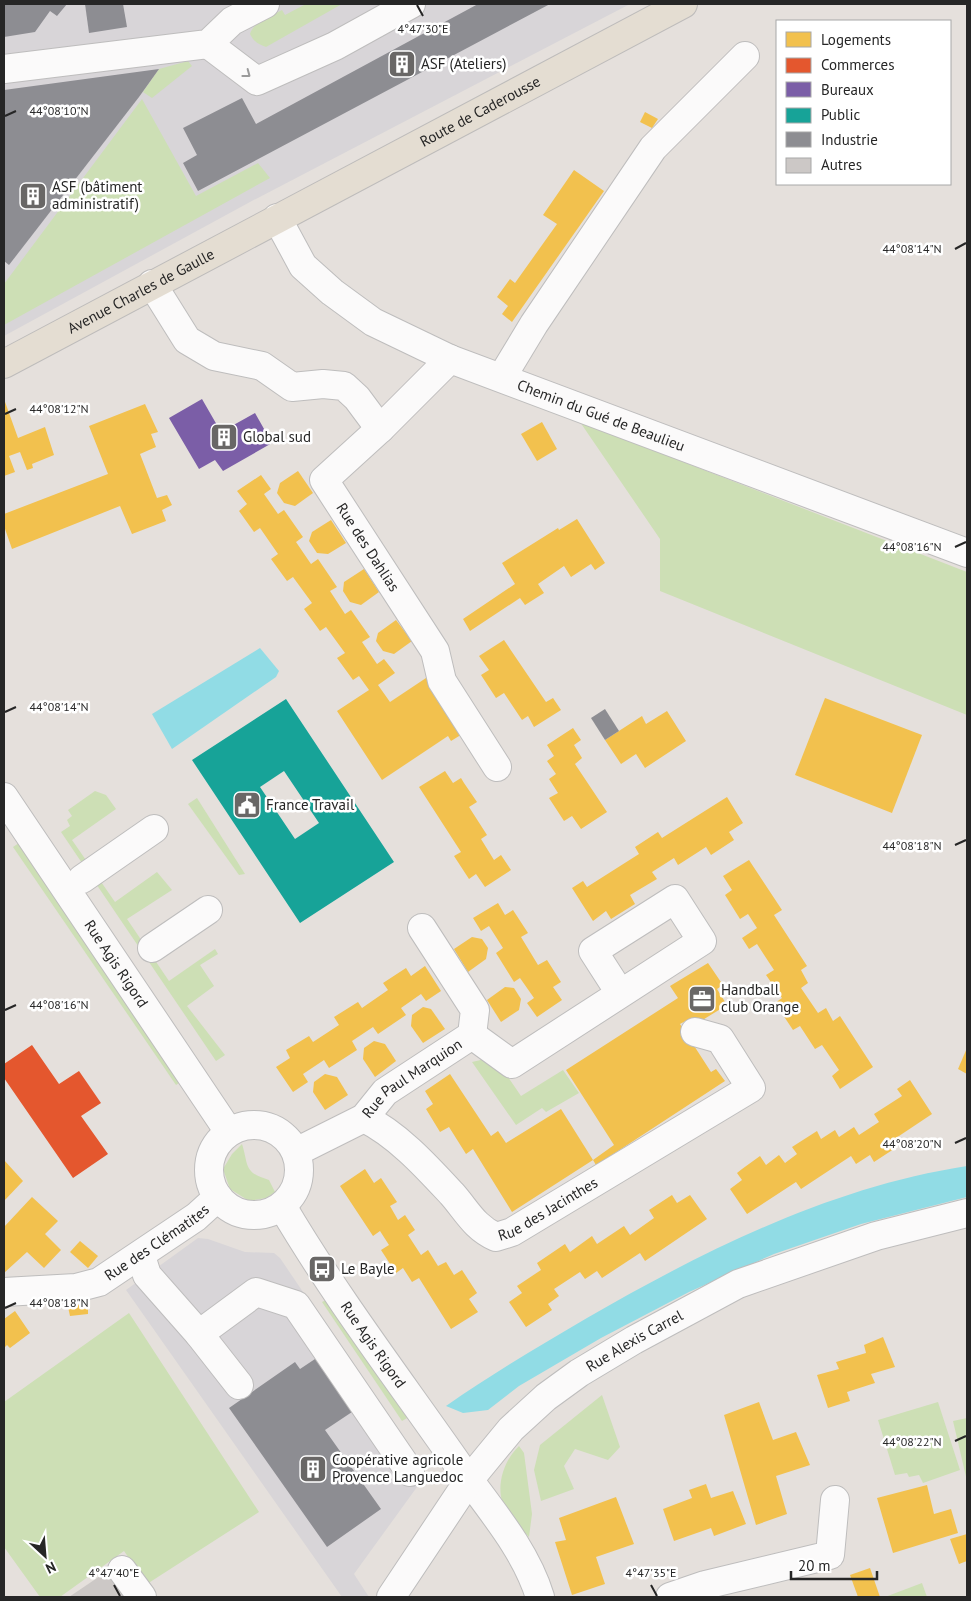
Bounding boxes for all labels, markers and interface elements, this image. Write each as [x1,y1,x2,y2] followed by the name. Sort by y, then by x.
[776,20,951,185] legend
[398,21,448,36] text: 4°47'30"E
[821,30,891,49] text: Logements
[387,49,417,79] building icon: ASF (Ateliers)
[421,54,506,73] place label: ASF (Ateliers)
[821,55,895,74] text: Commerces
[241,68,250,76] one-way arrow
[416,71,543,151] street label: Route de Caderousse
[821,80,874,99] text: Bureaux
[29,103,89,118] text: 44°08'10"N
[821,105,860,124] text: Public
[821,130,878,149] text: Industrie
[821,155,862,174] text: Autres
[52,177,142,213] place label: ASF (bâtiment administratif)
[18,181,48,211] building icon: ASF (bâtiment administratif)
[882,241,942,256] text: 44°08'14"N
[64,244,217,338] street label: Avenue Charles de Gaulle
[515,375,688,455] street label: Chemin du Gué de Beaulieu
[29,401,89,416] text: 44°08'12"N
[209,422,239,452] building icon: Global sud
[243,427,311,446] place label: Global sud
[332,499,404,595] street label: Rue des Dahlias
[882,539,942,554] text: 44°08'16"N
[29,699,89,714] text: 44°08'14"N
[232,790,262,820] public building icon: France Travail
[266,795,355,814] place label: France Travail
[882,838,942,853] text: 44°08'18"N
[80,916,153,1011] street label: Rue Agis Rigord
[721,980,799,1016] place label: Handball club Orange
[687,984,717,1014] office icon: Handball club Orange
[29,997,89,1012] text: 44°08'16"N
[358,1034,465,1122] street label: Rue Paul Marquion
[882,1136,942,1151] text: 44°08'20"N
[495,1173,601,1245] street label: Rue des Jacinthes
[101,1200,213,1285] street label: Rue des Clématites
[307,1254,337,1284] bus stop icon: Le Bayle
[341,1259,395,1278] place label: Le Bayle
[29,1295,89,1310] text: 44°08'18"N
[337,1297,410,1391] street label: Rue Agis Rigord
[582,1305,687,1376] street label: Rue Alexis Carrel
[882,1434,942,1449] text: 44°08'22"N
[332,1450,464,1486] place label: Coopérative agricole Provence Languedoc
[298,1454,328,1484] building icon: Coopérative agricole Provence Languedoc
[20,1531,70,1581] north arrow
[791,1548,877,1580] scale bar
[798,1556,831,1575] text: 20 m
[43,1558,59,1578] text: N
[89,1565,139,1580] text: 4°47'40"E
[626,1565,676,1580] text: 4°47'35"E

